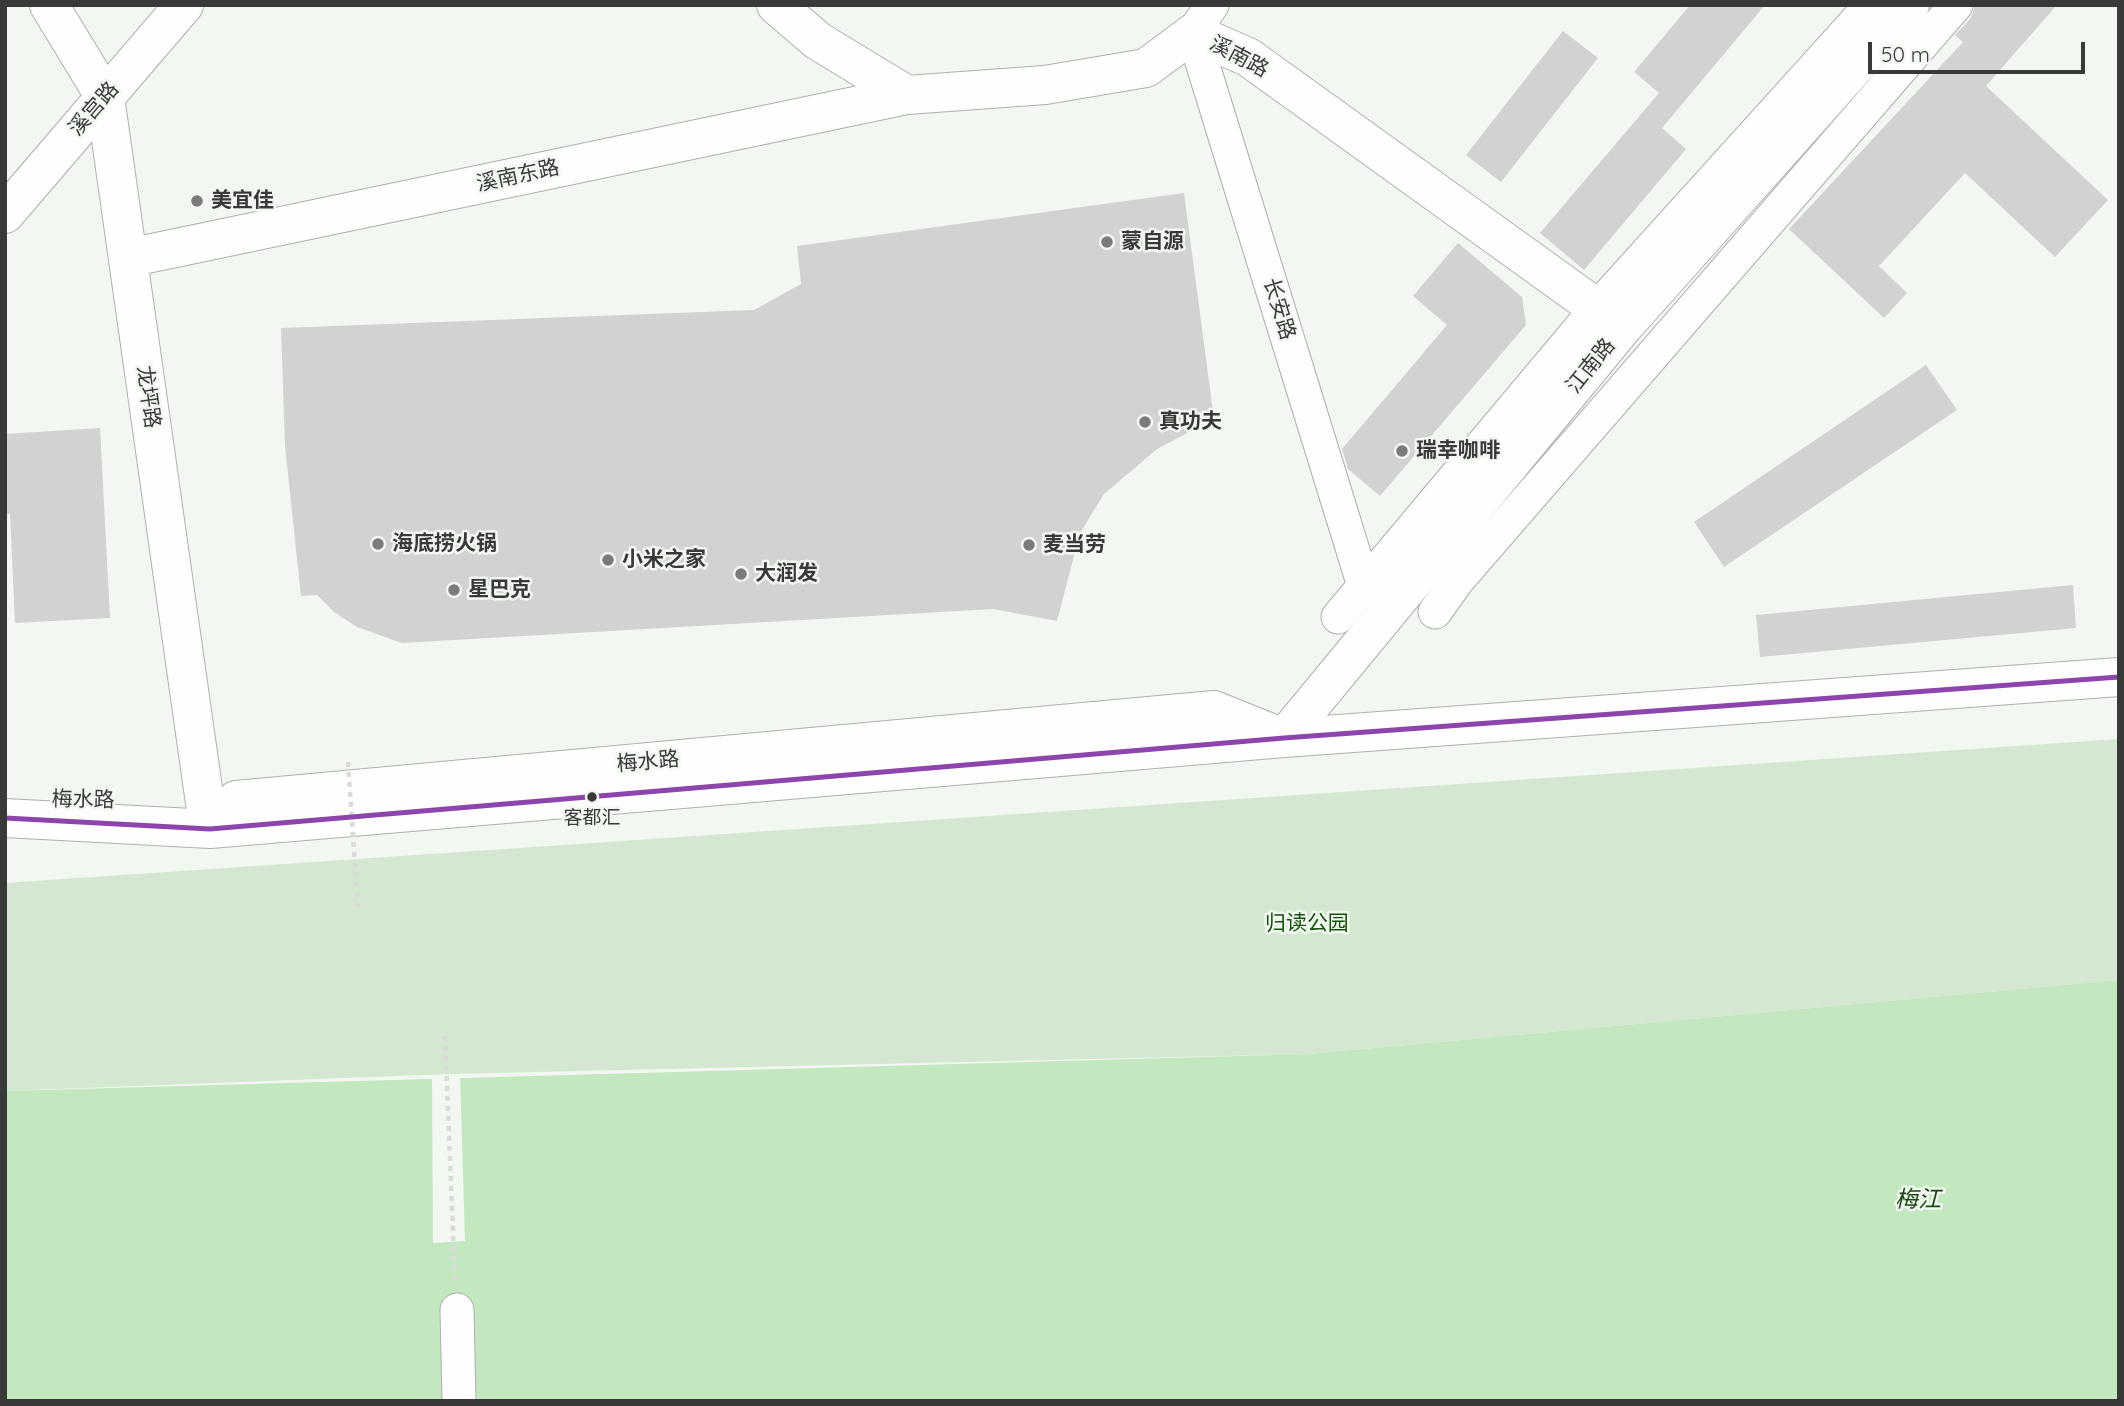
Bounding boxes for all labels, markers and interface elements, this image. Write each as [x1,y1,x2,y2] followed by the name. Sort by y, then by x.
[1872,28,2089,72] scale bar
[1205,31,1273,83] street label: 溪南路
[1881,41,1930,67] text: 50 m
[64,77,124,141] street label: 溪宫路
[474,155,562,197] street label: 溪南东路
[211,188,274,214] place label: 美宜佳
[189,193,205,209] marker: 美宜佳
[1121,229,1184,255] place label: 蒙自源
[1099,234,1115,250] marker: 蒙自源
[1258,275,1300,343] street label: 长安路
[1561,334,1621,398] street label: 江南路
[131,364,165,430] street label: 龙坪路
[1159,409,1222,435] place label: 真功夫
[1137,414,1153,430] marker: 真功夫
[1416,438,1500,464] place label: 瑞幸咖啡
[1394,443,1410,459] marker: 瑞幸咖啡
[392,531,497,557] place label: 海底捞火锅
[1043,532,1106,558] place label: 麦当劳
[370,536,386,552] marker: 海底捞火锅
[1021,537,1037,553] marker: 麦当劳
[622,547,706,573] place label: 小米之家
[600,552,616,568] marker: 小米之家
[755,561,818,587] place label: 大润发
[733,566,749,582] marker: 大润发
[468,577,531,603] place label: 星巴克
[446,582,462,598] marker: 星巴克
[616,747,680,777] street label: 梅水路
[51,787,115,813] street label: 梅水路
[585,790,599,804] marker: 客都汇
[564,807,620,829] place label: 客都汇
[1265,911,1349,937] park label: 归读公园
[1895,1186,1941,1214] water label: 梅江

